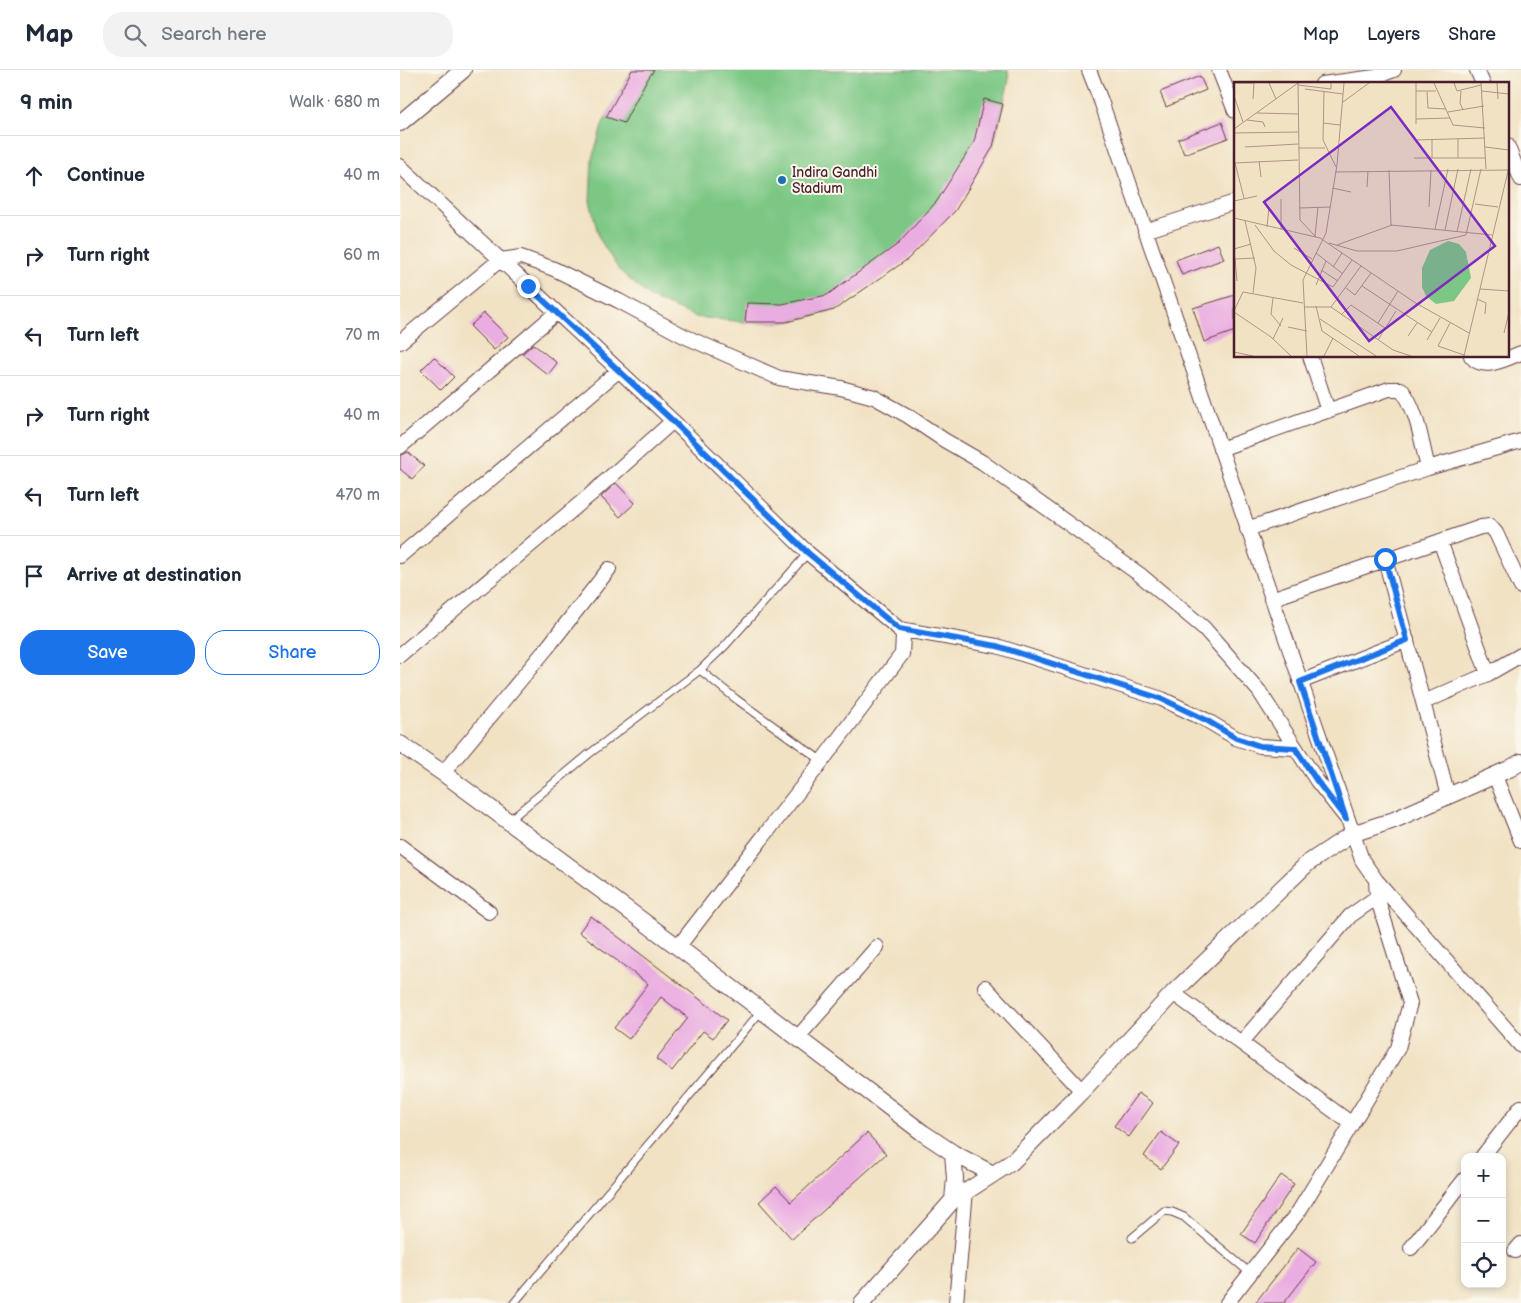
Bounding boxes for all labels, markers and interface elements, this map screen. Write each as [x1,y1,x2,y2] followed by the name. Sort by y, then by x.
[103,12,453,57] search box
[25,20,73,49] text: Map
[121,21,149,49] icon: search
[161,23,267,46] text: Search here
[1303,24,1339,45] text: Map
[1367,24,1420,45] text: Layers
[1448,24,1496,45] text: Share
[1234,82,1508,358] inset map
[20,90,73,115] text: 9 min
[289,93,380,112] text: Walk · 680 m
[20,162,48,190] icon: ahead
[67,164,145,187] text: Continue
[792,164,877,197] place label: Indira Gandhi Stadium
[343,166,380,185] text: 40 m
[776,174,788,186] marker: Indira Gandhi Stadium
[20,242,48,270] icon: right
[67,244,150,267] text: Turn right
[343,246,380,265] text: 60 m
[517,275,540,298] route end
[20,322,48,350] icon: left
[67,324,139,347] text: Turn left
[345,326,380,345] text: 70 m
[20,402,48,430] icon: right
[67,404,150,427] text: Turn right
[343,406,380,425] text: 40 m
[20,482,48,510] icon: left
[67,484,139,507] text: Turn left
[335,486,380,505] text: 470 m
[1374,548,1397,571] route start
[20,562,48,590] icon: arrive
[67,564,242,587] text: Arrive at destination
[20,630,195,675] button: Save
[205,630,380,675] button: Share
[1461,1153,1506,1288] map controls
[1461,1153,1506,1198] button: +
[1461,1198,1506,1243] button: −
[1461,1243,1506,1288] button: locate

